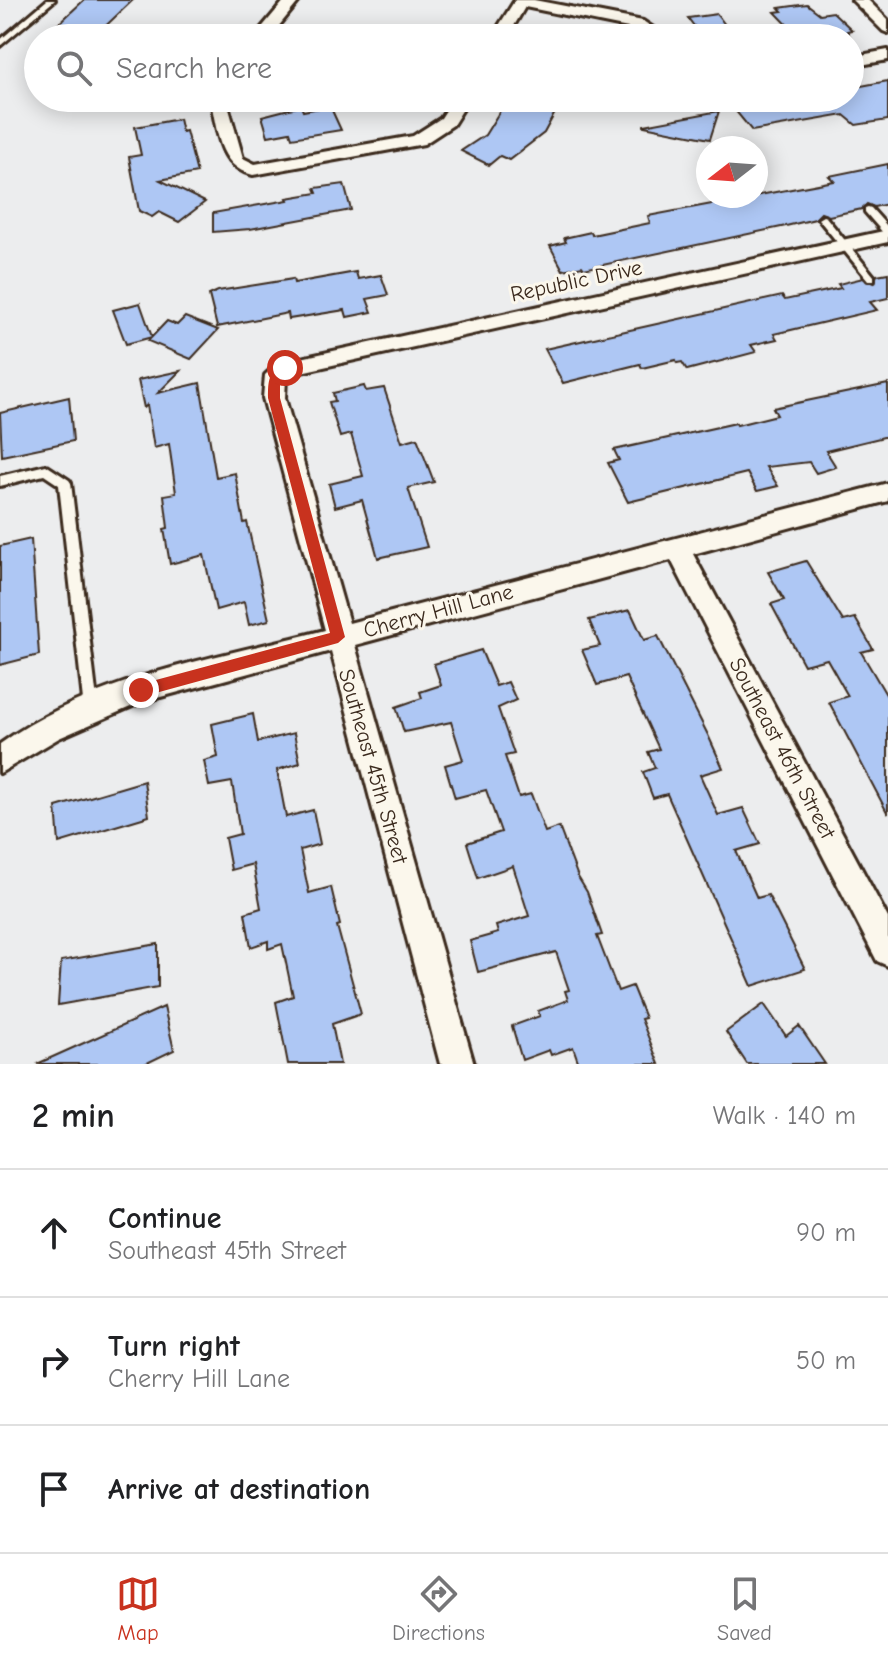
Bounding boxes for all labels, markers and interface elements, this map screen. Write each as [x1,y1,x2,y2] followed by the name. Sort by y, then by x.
[24,24,864,112] search box
[52,46,96,90] icon: search
[116,51,272,86] text: Search here
[696,136,768,208] north arrow
[508,254,644,308] street label: Republic Drive
[267,350,303,386] route start
[361,578,516,643] street label: Cherry Hill Lane
[723,653,841,844] street label: Southeast 46th Street
[333,666,413,867] street label: Southeast 45th Street
[123,672,159,708] route end
[32,1096,115,1136] text: 2 min
[713,1101,856,1131] text: Walk · 140 m
[108,1201,222,1236] text: Continue
[32,1211,76,1255] icon: ahead
[796,1218,856,1248] text: 90 m
[108,1236,346,1266] text: Southeast 45th Street
[108,1329,240,1364] text: Turn right
[32,1339,76,1383] icon: right
[796,1346,856,1376] text: 50 m
[108,1364,290,1394] text: Cherry Hill Lane
[32,1467,76,1511] icon: arrive
[108,1472,370,1507] text: Arrive at destination
[116,1572,160,1646] tab: Map
[392,1572,485,1646] tab: Directions
[717,1572,772,1646] tab: Saved

